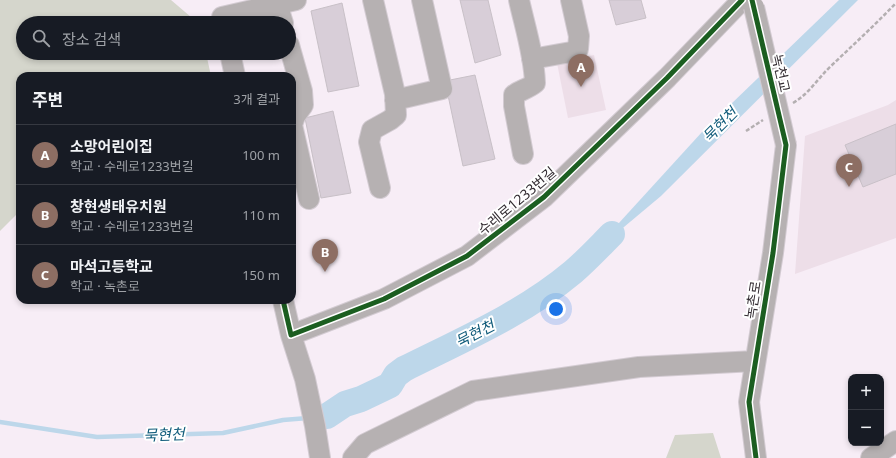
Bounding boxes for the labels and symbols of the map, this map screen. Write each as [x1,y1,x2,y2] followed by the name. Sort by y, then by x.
[768,52,795,94] street label: 녹천교
[568,54,594,87] pin: A
[698,101,743,146] water label: 묵현천
[836,154,862,187] pin: C
[474,162,560,239] street label: 수레로1233번길
[312,239,338,272] pin: B
[740,279,765,320] street label: 녹촌로
[546,299,566,319] your location
[452,314,499,351] water label: 묵현천
[143,423,187,445] water label: 묵현천

